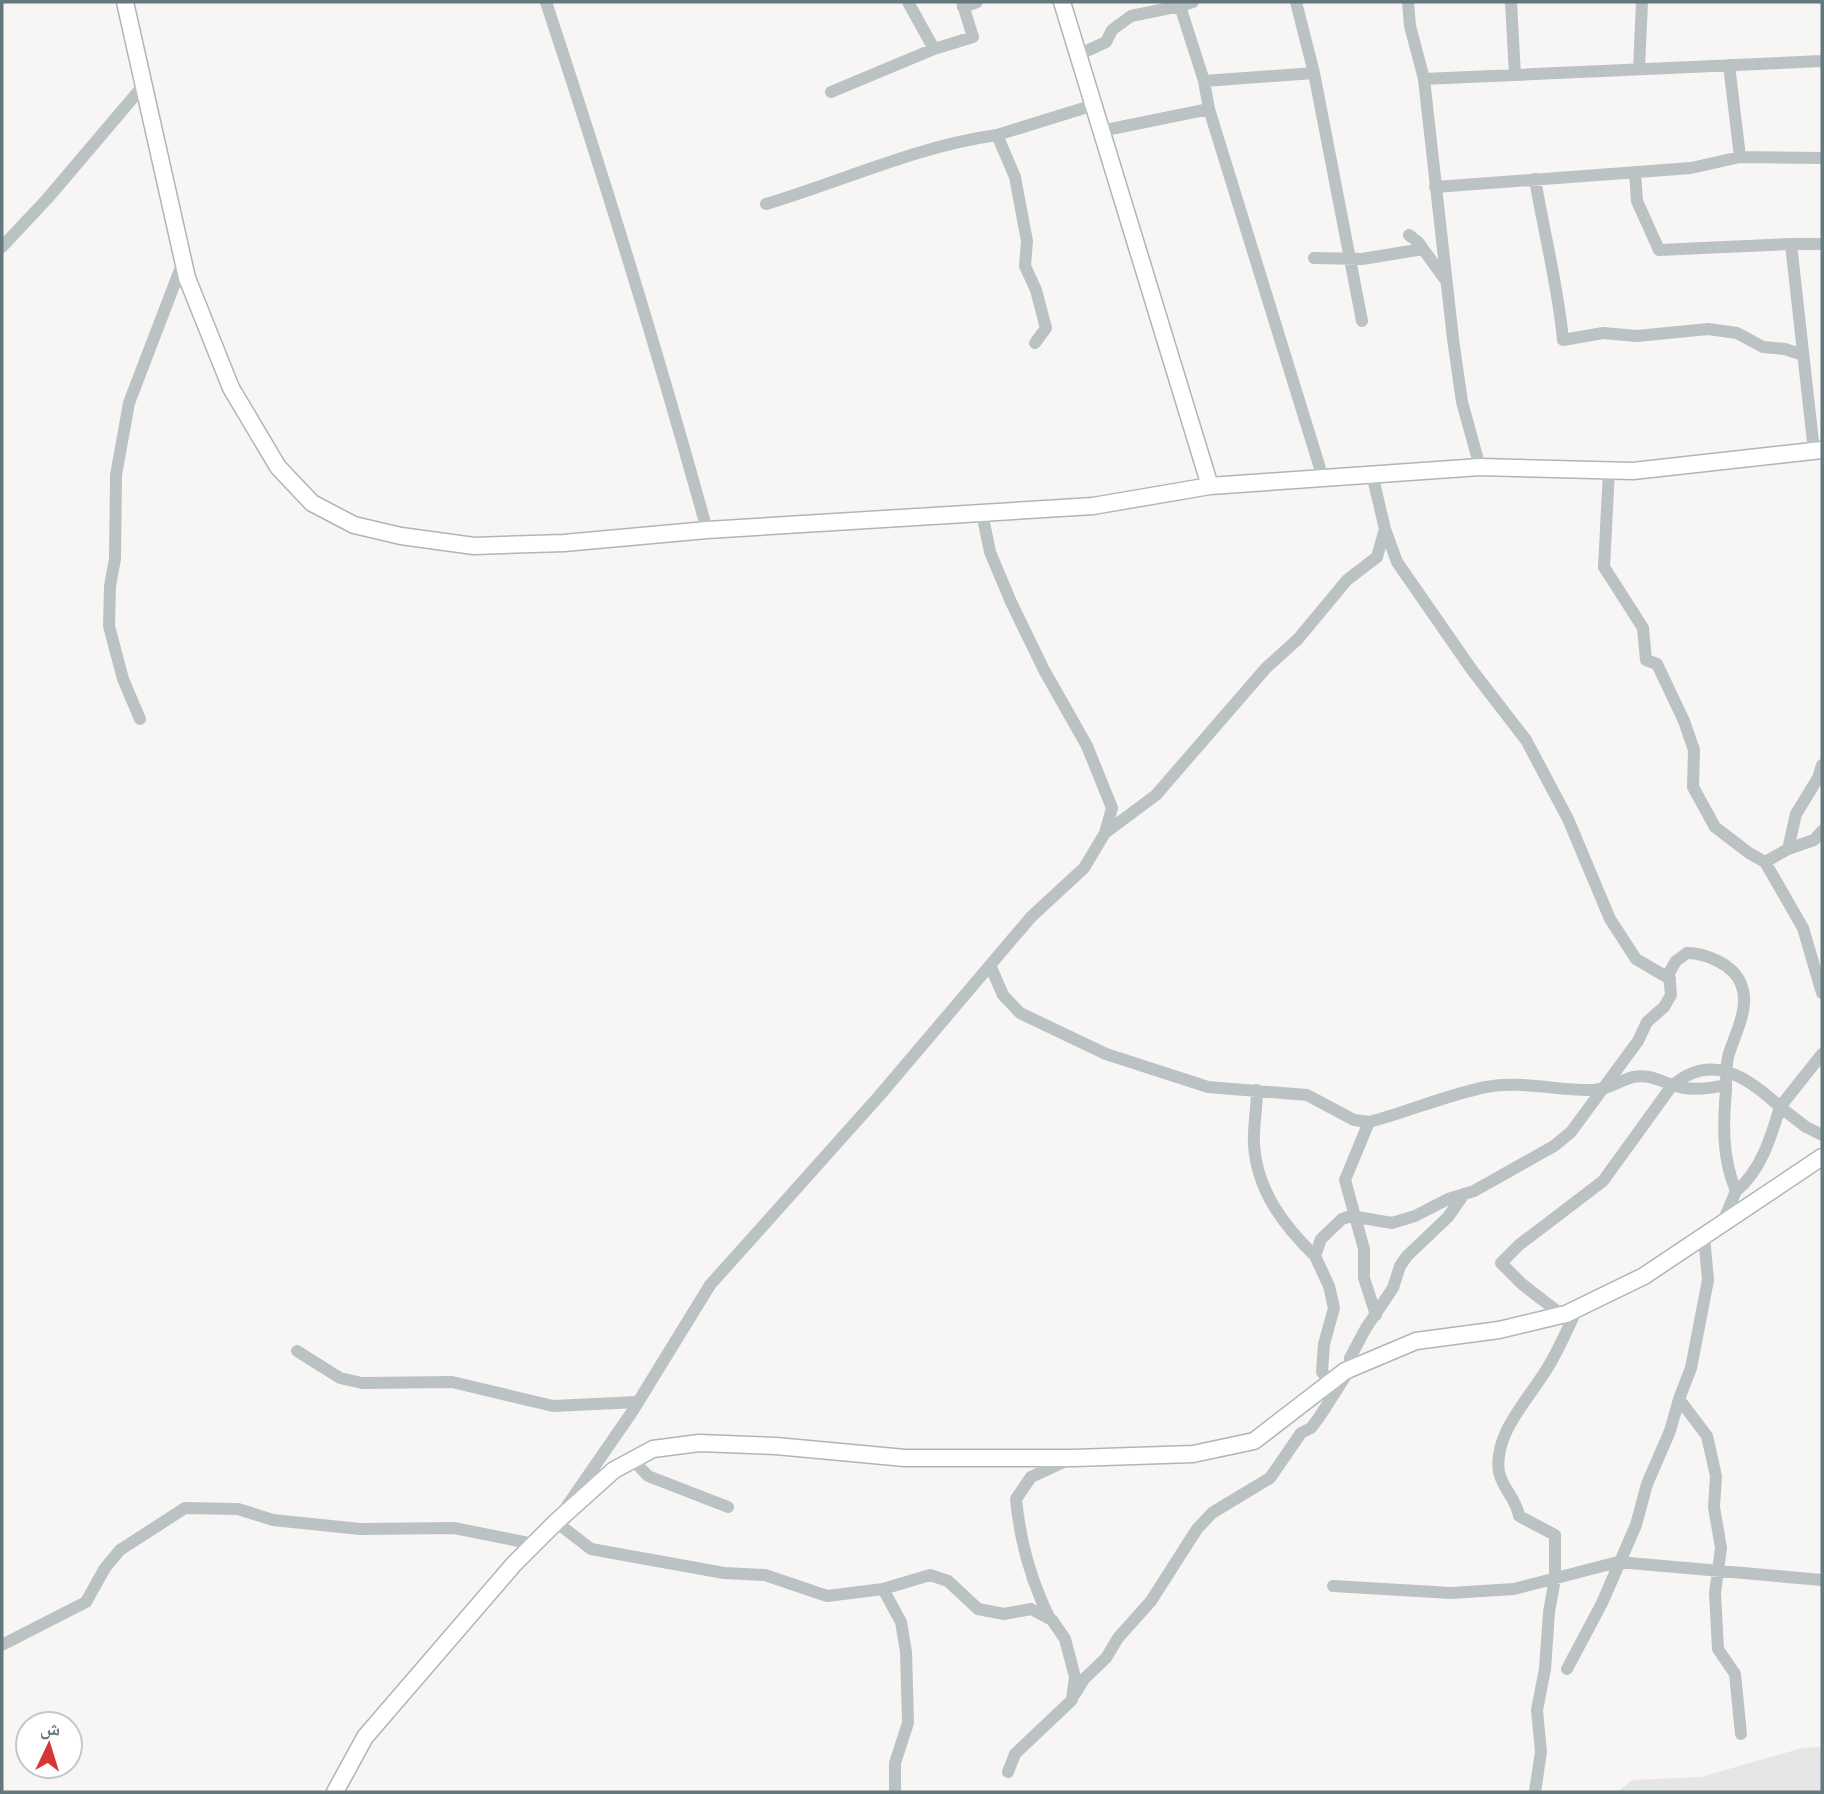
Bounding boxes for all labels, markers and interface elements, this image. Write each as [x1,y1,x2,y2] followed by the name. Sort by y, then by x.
[14,1710,84,1780] north arrow
[39,1715,61,1742] text: ش

